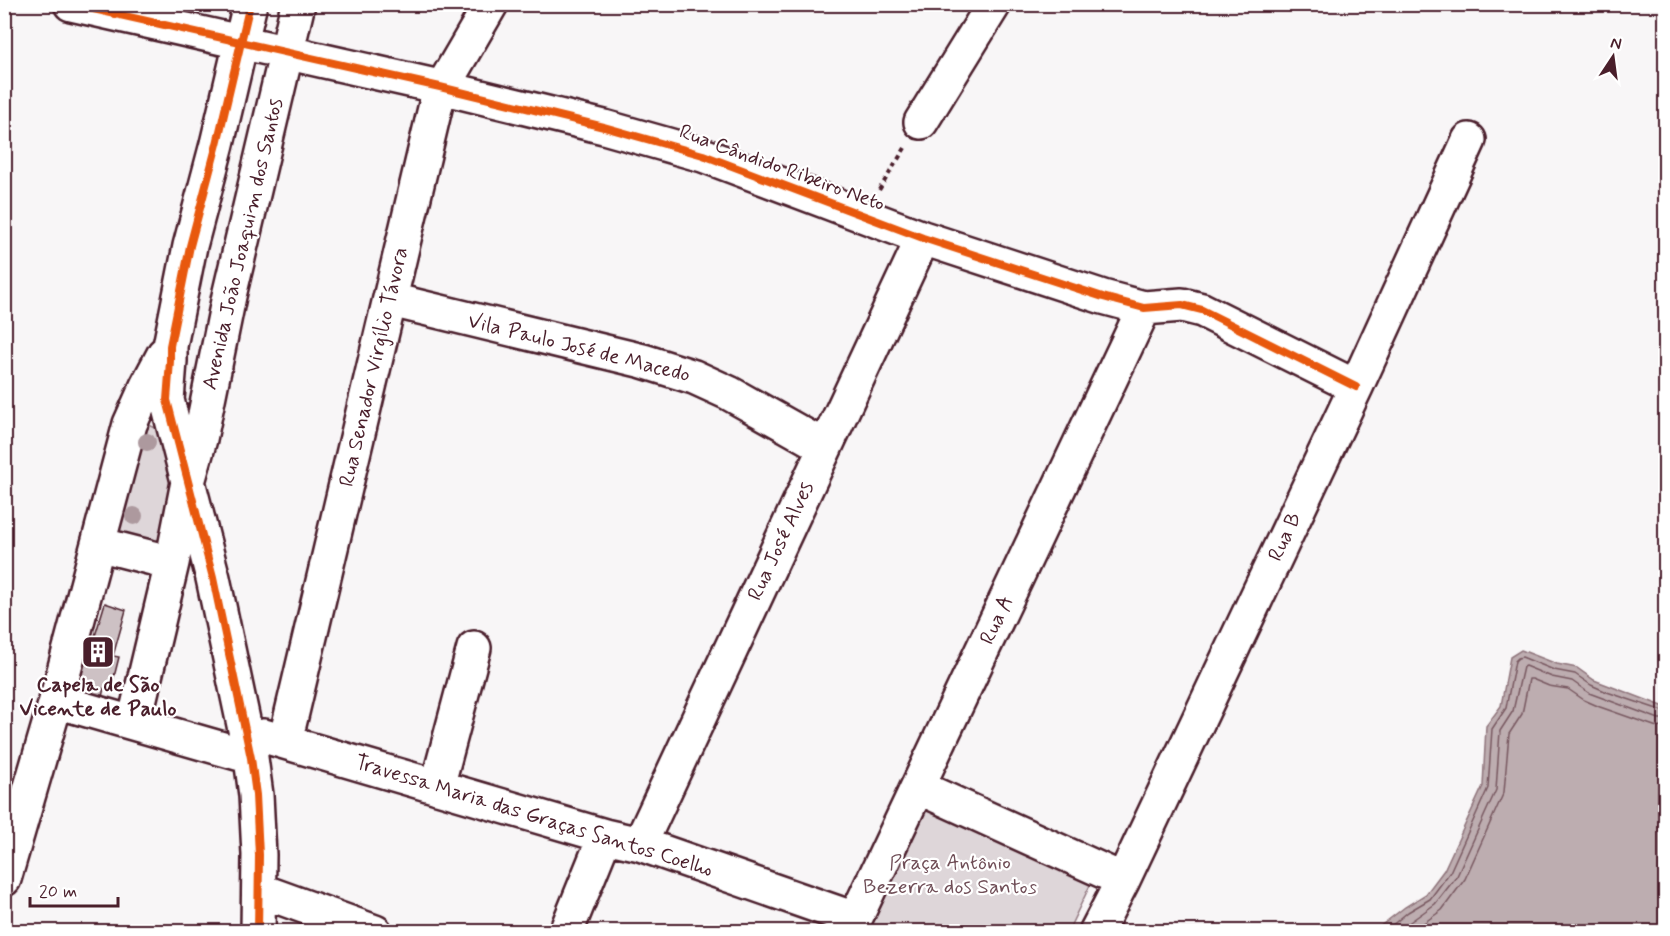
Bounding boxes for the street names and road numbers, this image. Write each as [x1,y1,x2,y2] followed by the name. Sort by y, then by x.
[196,95,290,393] street label: Avenida João Joaquim dos Santos
[675,118,889,218] street label: Rua Cândido Ribeiro Neto
[333,244,415,490] street label: Rua Senador Virgílio Távora
[465,307,693,389] street label: Vila Paulo José de Macedo
[741,477,821,605] street label: Rua José Alves
[1262,508,1308,566] street label: Rua B
[973,591,1021,649] street label: Rua A
[352,748,716,884] street label: Travessa Maria das Graças Santos Coelho

